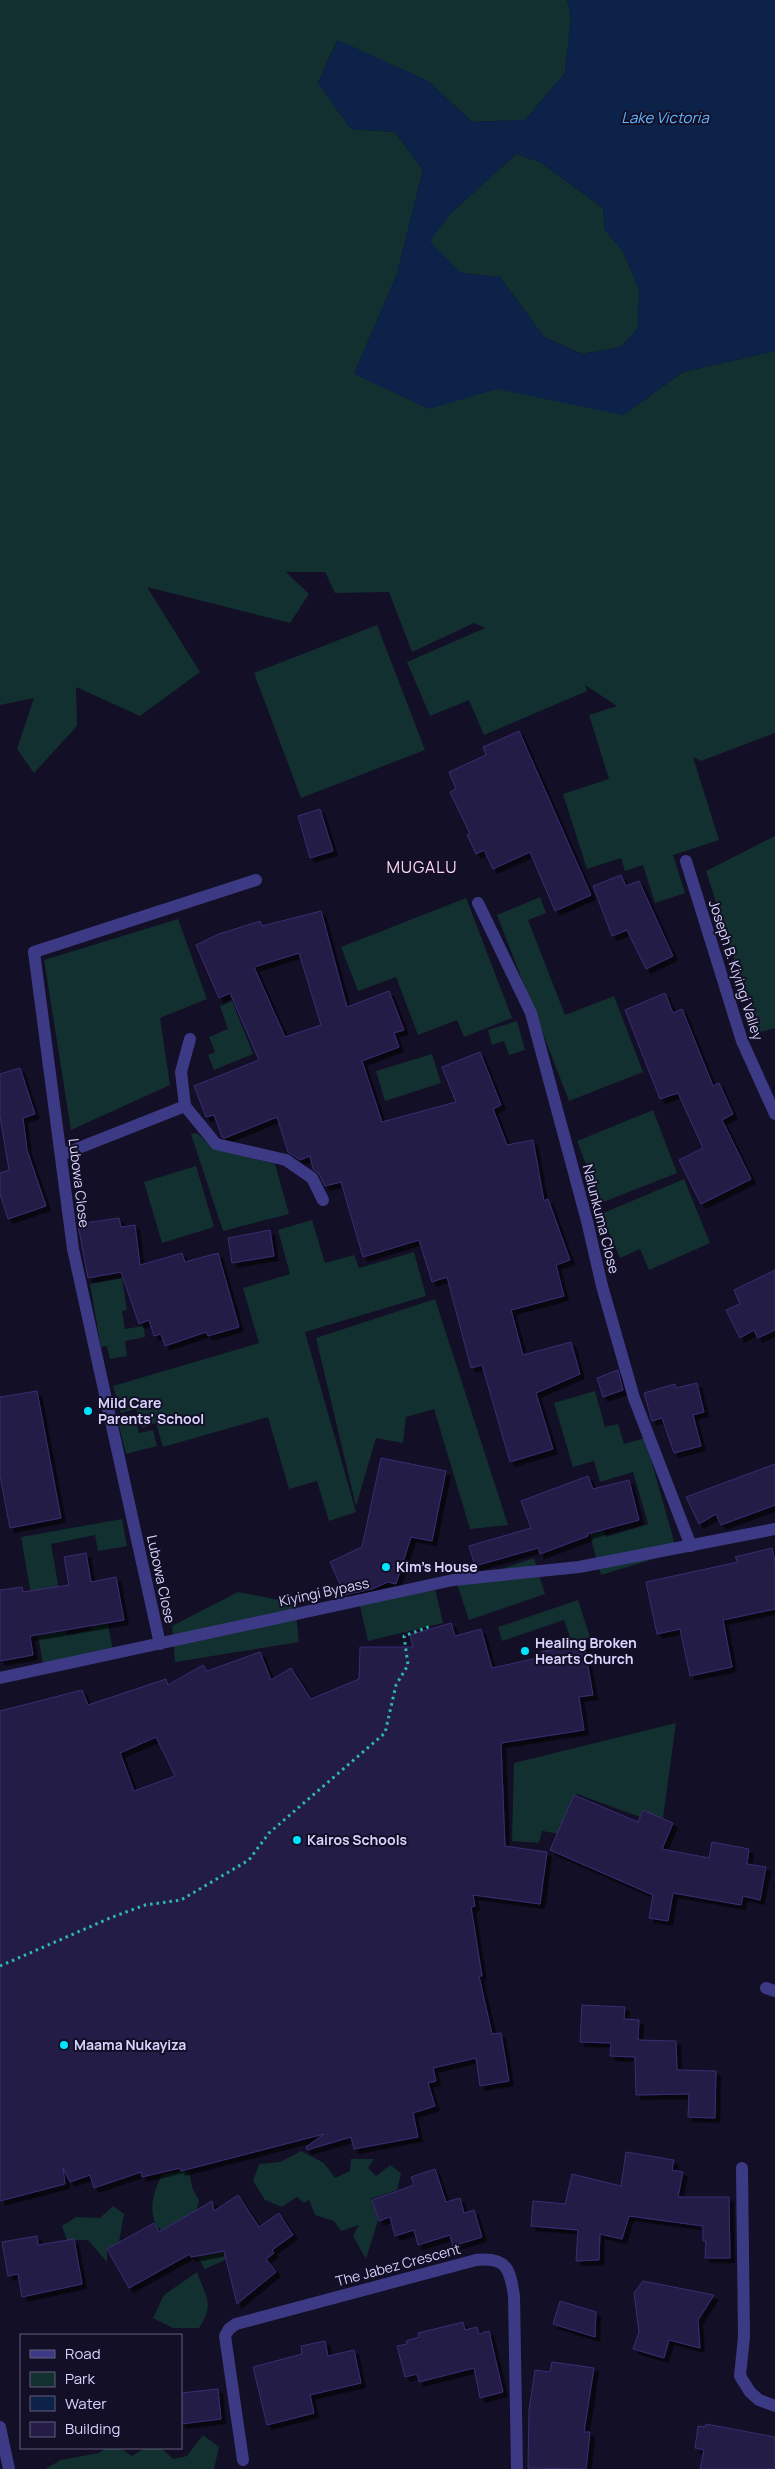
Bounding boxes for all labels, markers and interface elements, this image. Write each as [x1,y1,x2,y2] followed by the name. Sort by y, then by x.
[621,107,709,128] water label: Lake Victoria
[386,856,458,878] district label: MUGALU
[705,897,768,1043] street label: Joseph B. Kiyingi Valley
[65,1137,94,1229] street label: Lubowa Close
[579,1162,624,1276] street label: Nalunkuma Close
[98,1393,204,1428] place label: Mild Care Parents' School
[82,1405,94,1417] marker: Mild Care Parents' School
[143,1533,180,1625] street label: Lubowa Close
[396,1557,478,1576] place label: Kim's House
[380,1561,392,1573] marker: Kim's House
[277,1573,371,1610] street label: Kiyingi Bypass
[535,1633,637,1668] place label: Healing Broken Hearts Church
[519,1645,531,1657] marker: Healing Broken Hearts Church
[307,1830,408,1849] place label: Kairos Schools
[291,1834,303,1846] marker: Kairos Schools
[74,2035,186,2054] place label: Maama Nukayiza
[58,2039,70,2051] marker: Maama Nukayiza
[333,2239,463,2290] street label: The Jabez Crescent
[20,2334,182,2449] legend
[65,2343,101,2364] text: Road
[65,2368,95,2389] text: Park
[65,2393,107,2414] text: Water
[65,2418,120,2439] text: Building

